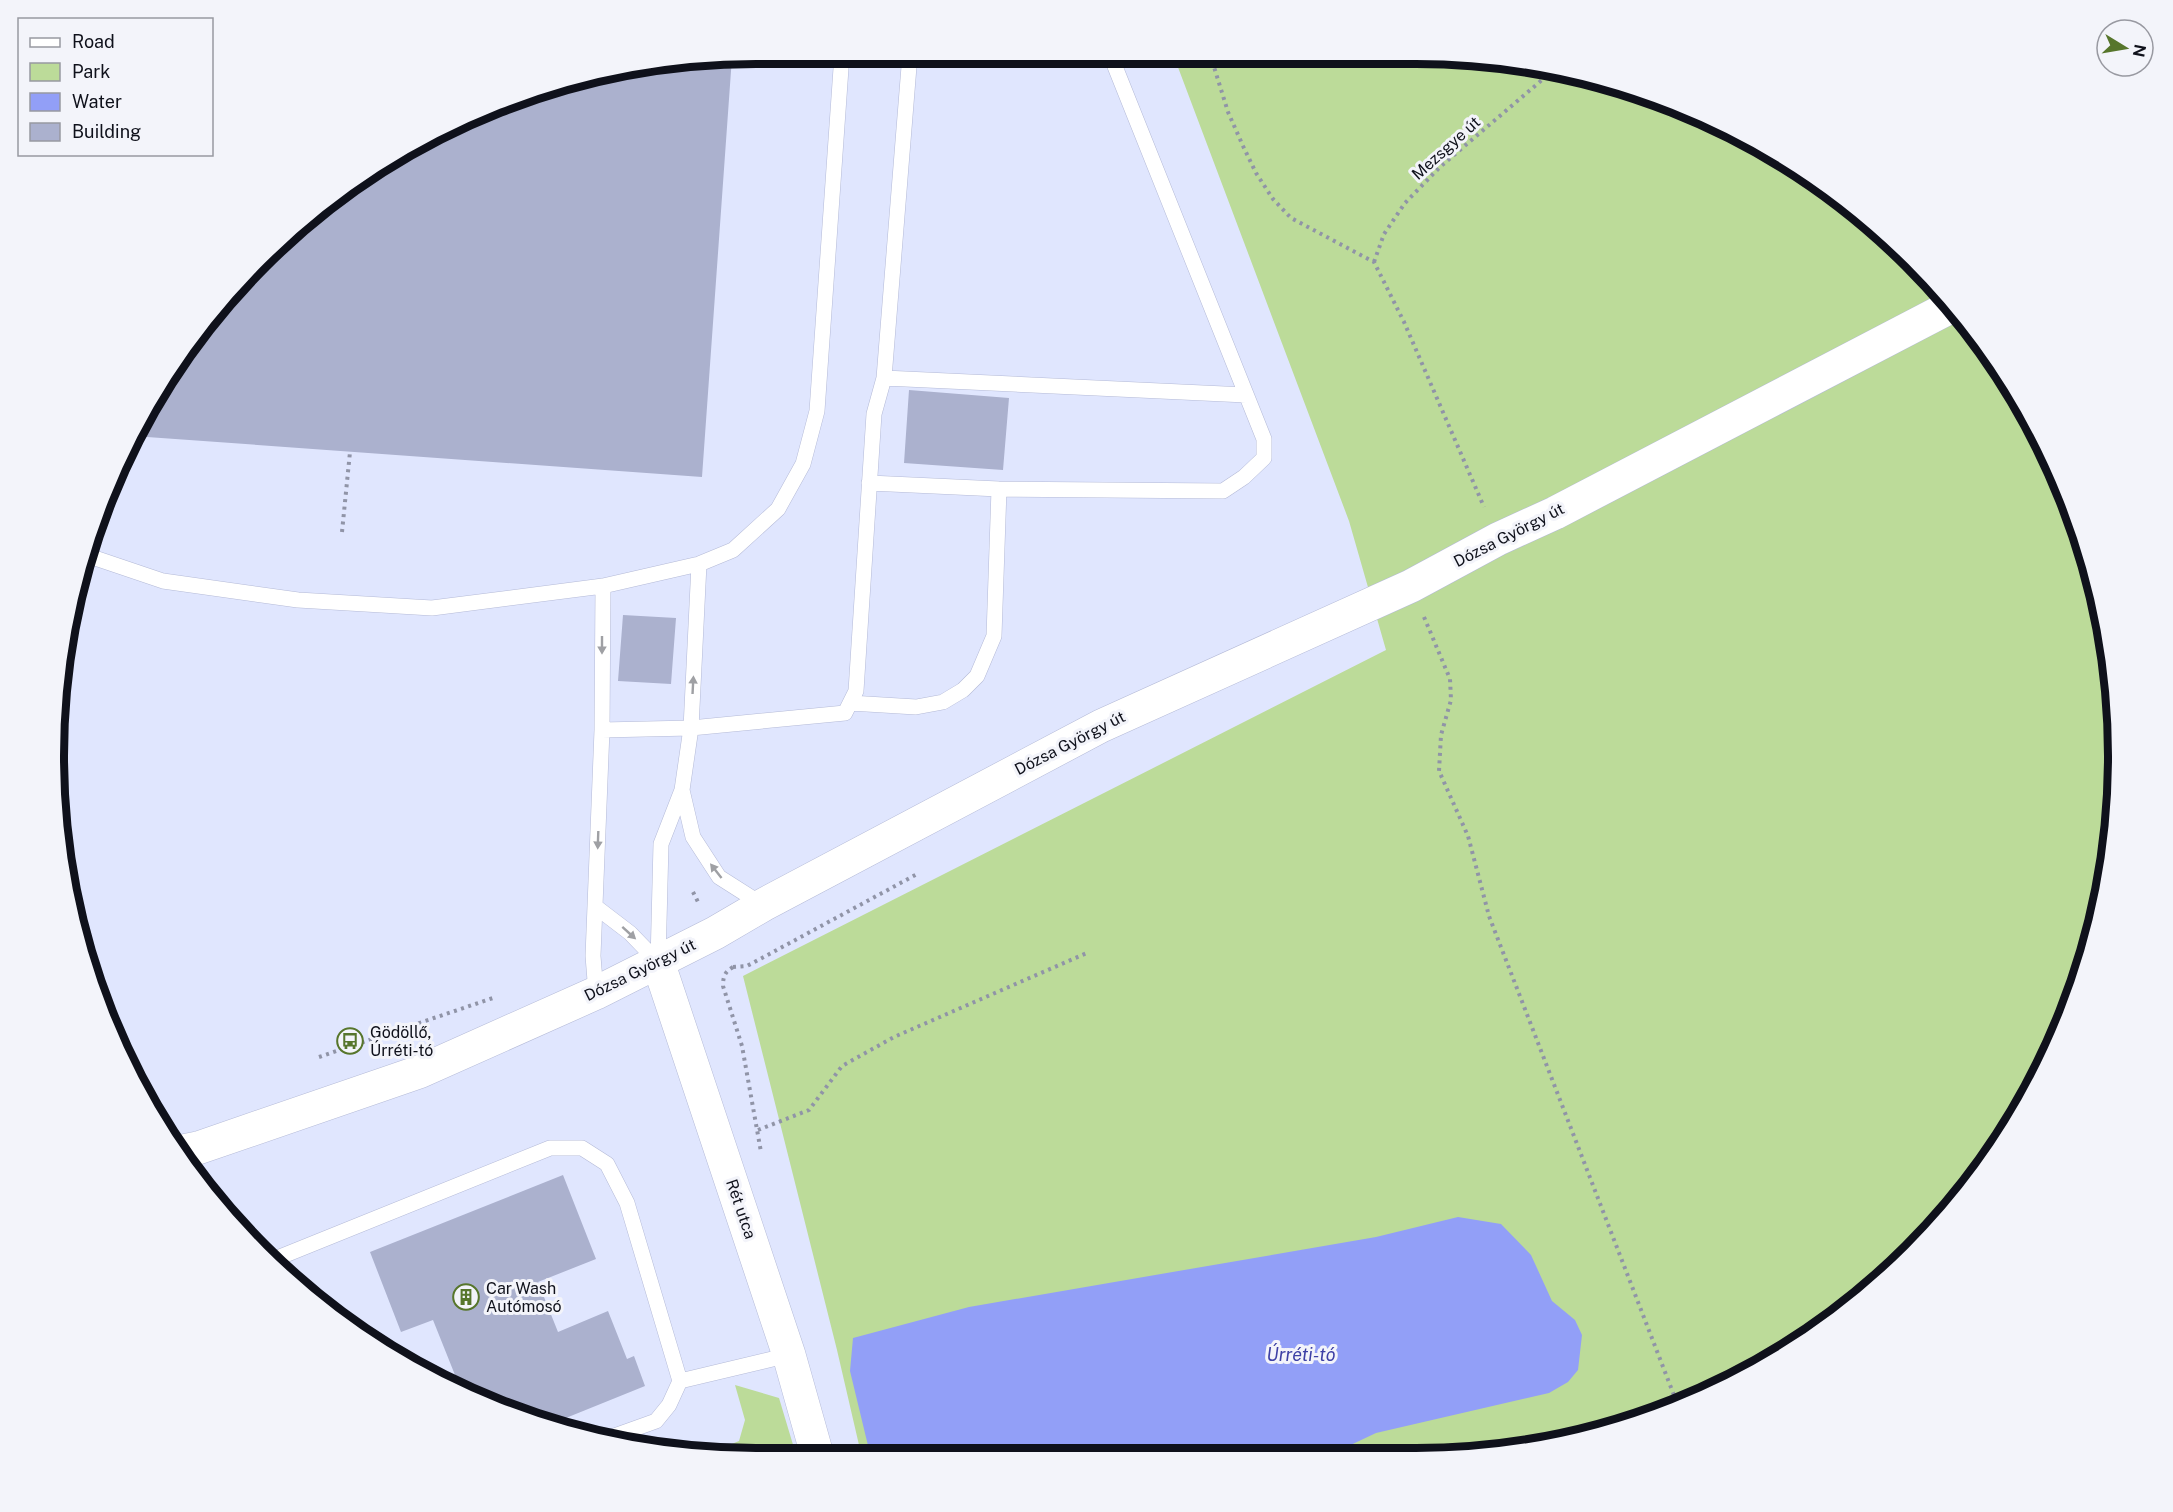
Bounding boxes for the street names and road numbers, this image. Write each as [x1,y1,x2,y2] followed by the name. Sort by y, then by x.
[1408,112,1484,184] street label: Mezsgye út
[1451,499,1567,571] street label: Dózsa György út
[1012,707,1128,779] street label: Dózsa György út
[581,935,699,1005] street label: Dózsa György út
[722,1177,760,1241] street label: Rét utca

